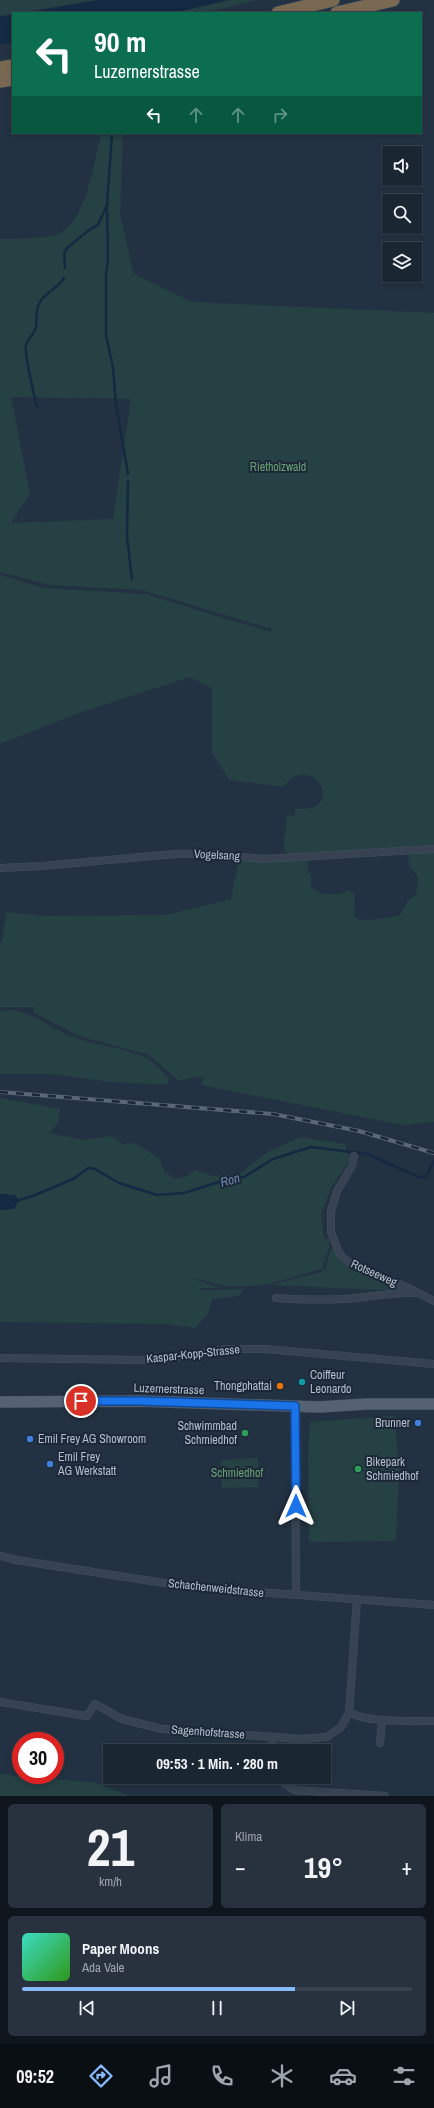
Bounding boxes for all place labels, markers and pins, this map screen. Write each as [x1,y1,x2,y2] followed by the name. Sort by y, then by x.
[310,1367,352,1397] place label: Coiffeur Leonardo
[297,1377,307,1387] marker: Coiffeur Leonardo
[214,1378,272,1394] place label: Thongphattai
[275,1381,285,1391] marker: Thongphattai
[64,1384,98,1418] pin
[375,1415,411,1431] place label: Brunner
[177,1418,237,1448] place label: Schwimmbad Schmiedhof
[413,1418,423,1428] marker: Brunner
[240,1428,250,1438] marker: Schwimmbad Schmiedhof
[38,1431,146,1447] place label: Emil Frey AG Showroom
[25,1434,35,1444] marker: Emil Frey AG Showroom
[57,1449,117,1479] place label: Emil Frey AG Werkstatt
[366,1454,419,1484] place label: Bikepark Schmiedhof
[45,1459,55,1469] marker: Emil Frey AG Werkstatt
[353,1464,363,1474] marker: Bikepark Schmiedhof

